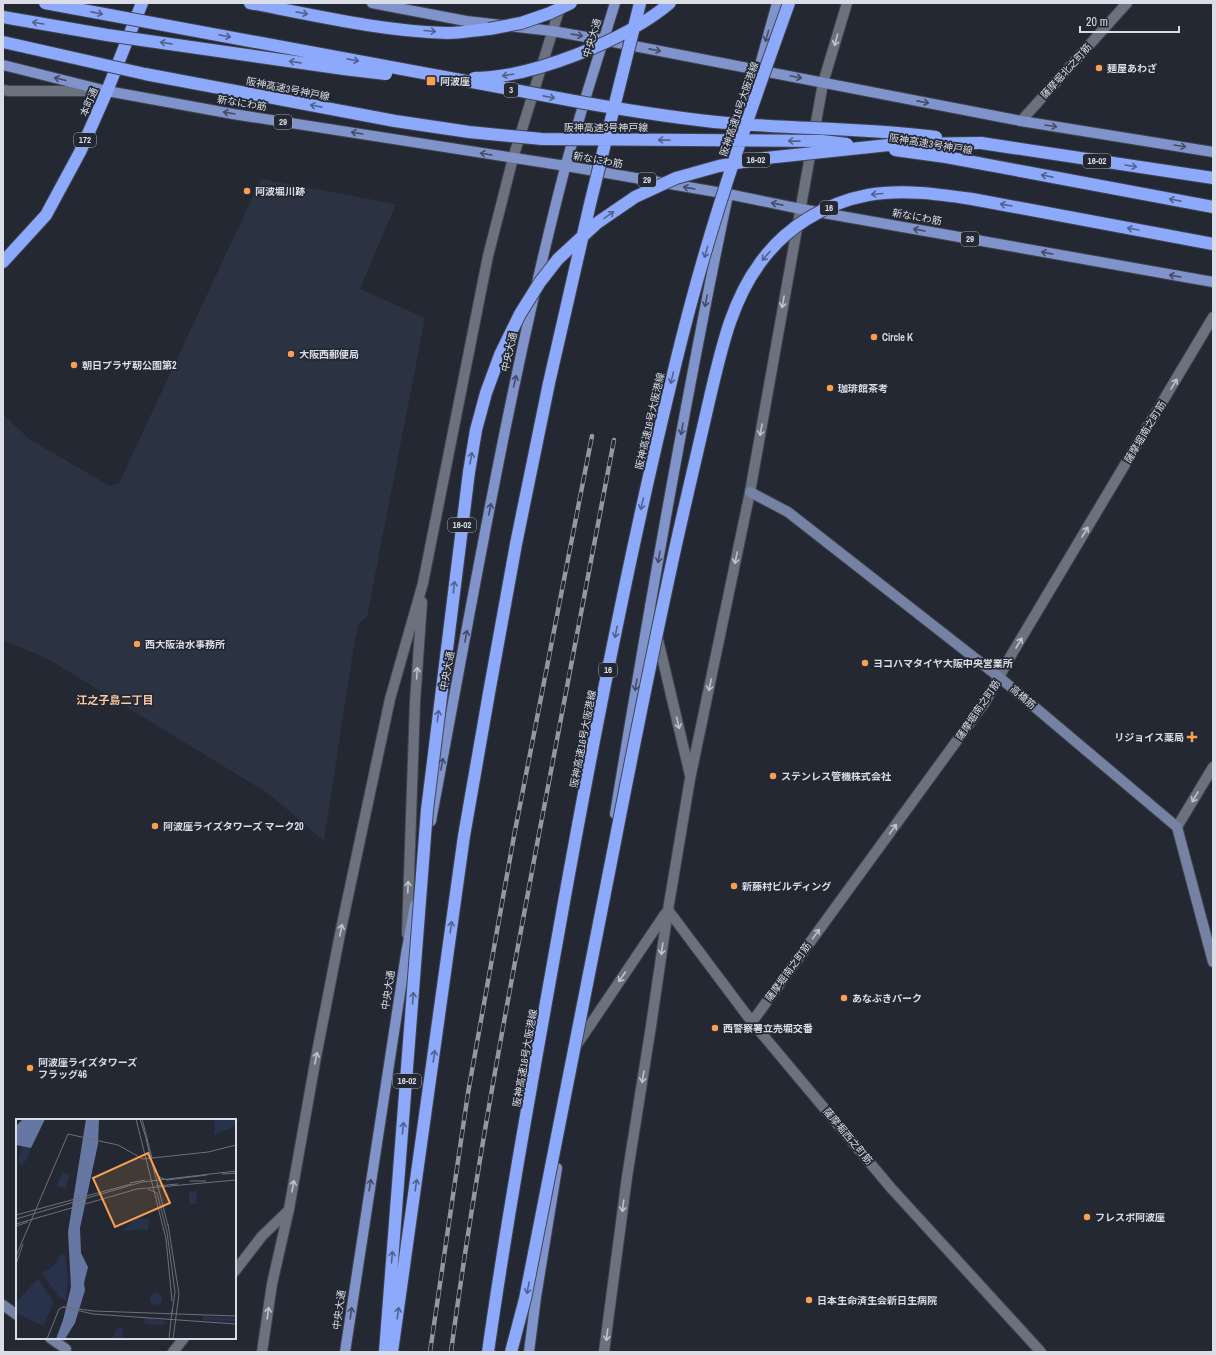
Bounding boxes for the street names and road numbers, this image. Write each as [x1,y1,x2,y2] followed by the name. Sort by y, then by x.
[580,17,604,59] street label: 中央大通
[1038,41,1094,101] street label: 薩摩堀北之町筋
[717,60,761,158] street label: 阪神高速16号大阪港線
[245,75,331,103] street label: 阪神高速3号神戸線
[504,83,518,97] road number: 3
[77,86,101,118] street label: 本町通
[216,93,268,113] street label: 新なにわ筋
[274,115,292,129] road number: 29
[564,121,648,134] street label: 阪神高速3号神戸線
[888,131,974,157] street label: 阪神高速3号神戸線
[74,133,96,147] road number: 172
[572,149,624,171] street label: 新なにわ筋
[742,153,770,167] road number: 16-02
[1083,154,1111,168] road number: 16-02
[638,173,656,187] road number: 29
[820,201,838,215] road number: 16
[891,206,943,228] street label: 新なにわ筋
[961,232,979,246] road number: 29
[498,331,520,373] street label: 中央大通
[633,371,667,471] street label: 阪神高速16号大阪港線
[1121,399,1169,465] street label: 薩摩堀南之町筋
[448,518,476,532] road number: 16-02
[437,650,457,692] street label: 中央大通
[599,663,617,677] road number: 16
[953,677,1003,743] street label: 薩摩堀南之町筋
[1007,682,1039,712] street label: 高橋筋
[567,689,599,789] street label: 阪神高速16号大阪港線
[762,940,814,1004] street label: 薩摩堀南之町筋
[378,969,398,1011] street label: 中央大通
[510,1008,540,1108] street label: 阪神高速16号大阪港線
[393,1074,421,1088] road number: 16-02
[821,1105,875,1167] street label: 薩摩堀西之町筋
[330,1289,348,1331] street label: 中央大通

